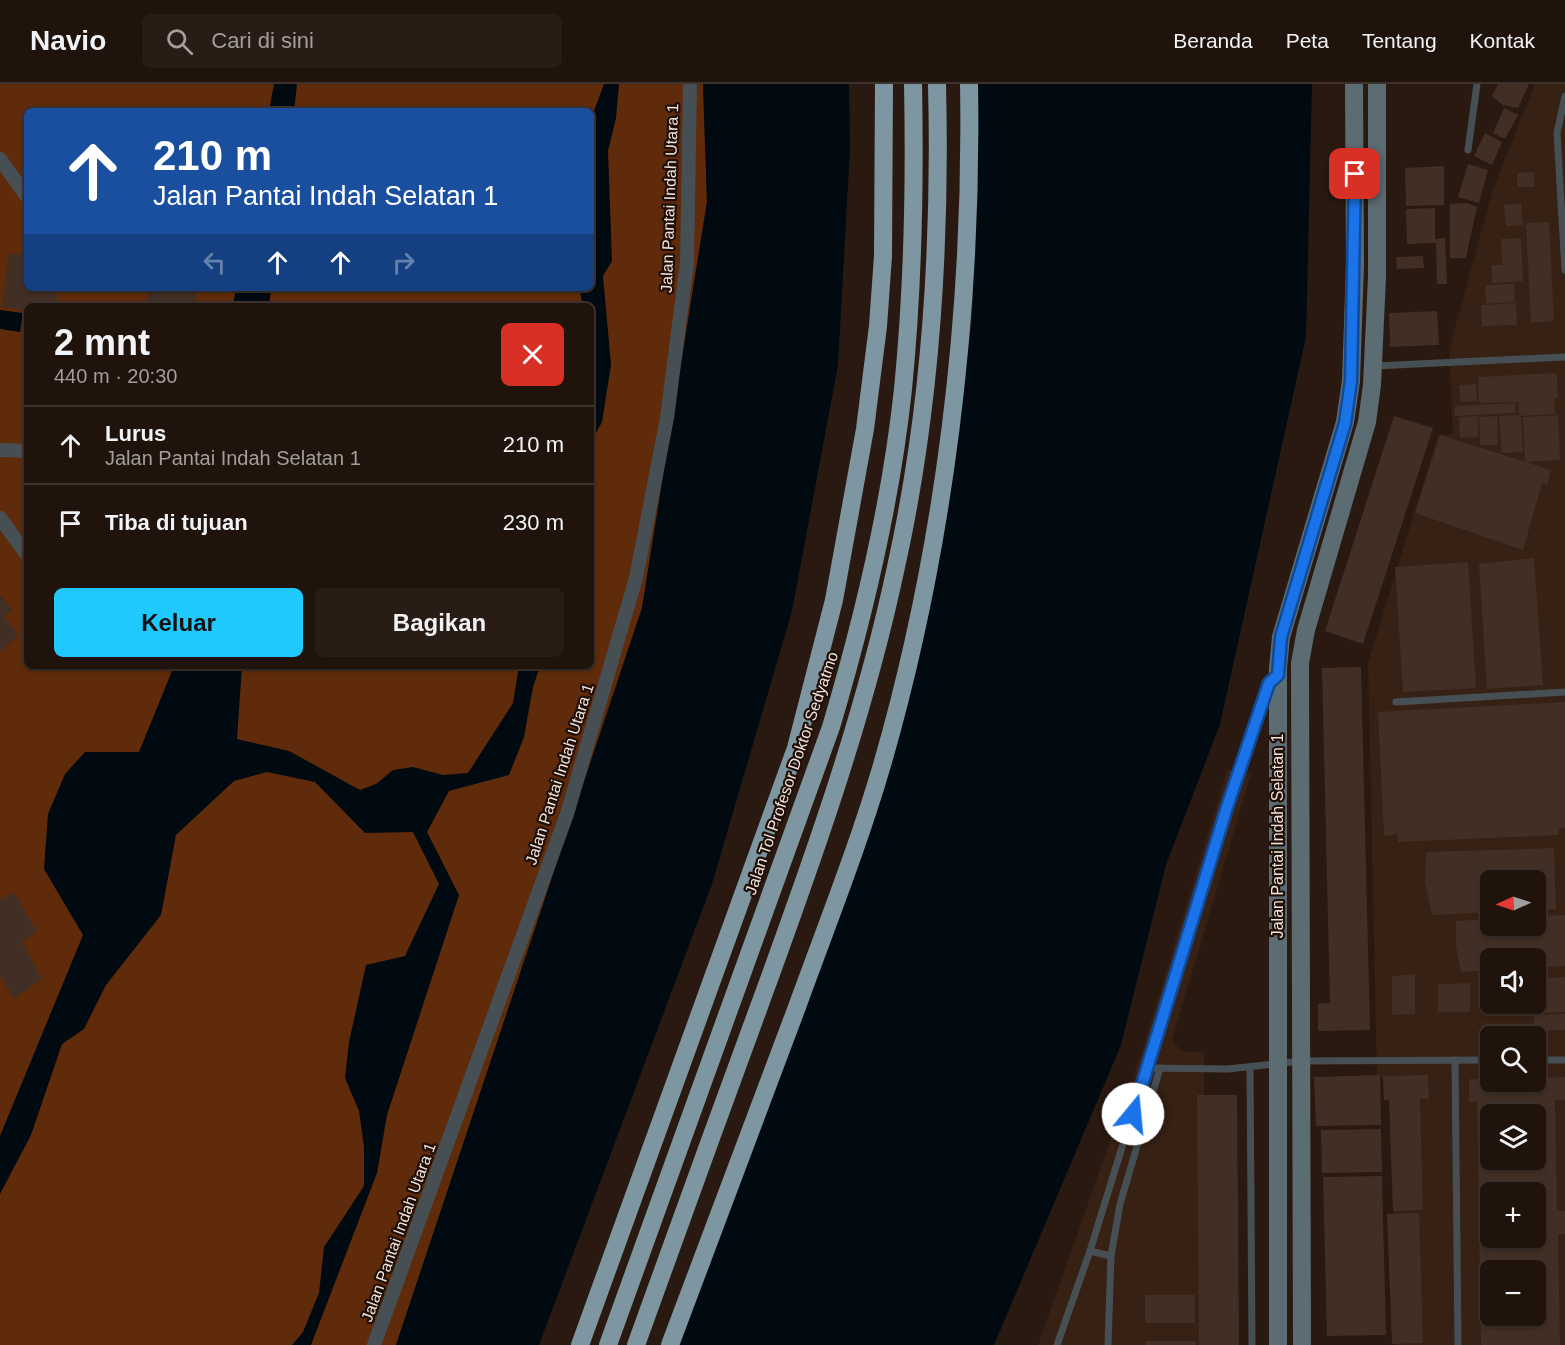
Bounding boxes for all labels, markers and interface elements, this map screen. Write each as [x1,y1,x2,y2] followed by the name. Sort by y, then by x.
[142,14,562,68] search box
[30,25,106,56] text: Navio
[163,25,196,58] icon: search
[211,28,314,53] text: Cari di sini
[1173,29,1253,52] text: Beranda
[1286,29,1329,52] text: Peta
[1362,29,1437,52] text: Tentang
[1470,29,1535,52] text: Kontak
[658,103,681,293] street label: Jalan Pantai Indah Utara 1
[54,132,132,210] icon: ahead
[153,132,272,179] text: 210 m
[1329,148,1380,199] pin
[1338,157,1371,190] icon: arrive
[153,181,498,211] text: Jalan Pantai Indah Selatan 1
[198,246,231,279] icon: left
[261,246,294,279] icon: ahead
[324,246,357,279] icon: ahead
[387,246,420,279] icon: right
[54,322,150,363] text: 2 mnt
[501,323,564,386] button: close
[54,365,177,387] text: 440 m · 20:30
[105,421,166,446] text: Lurus
[54,429,87,462] icon: ahead
[503,432,564,457] text: 210 m
[105,447,361,469] text: Jalan Pantai Indah Selatan 1
[54,507,87,540] icon: arrive
[105,510,248,535] text: Tiba di tujuan
[503,510,564,535] text: 230 m
[54,588,303,657] button: Keluar
[315,588,564,657] button: Bagikan
[742,649,841,897] street label: Jalan Tol Profesor Doktor Sedyatmo
[522,681,597,867] street label: Jalan Pantai Indah Utara 1
[1269,734,1286,938] street label: Jalan Pantai Indah Selatan 1
[1480,870,1546,936] north arrow
[1480,870,1546,1326] map controls
[1480,948,1546,1014] button: sound
[1480,1026,1546,1092] button: search
[1101,1082,1165,1146] position arrow
[1480,1104,1546,1170] button: layers
[358,1140,439,1324] street label: Jalan Pantai Indah Utara 1
[1480,1182,1546,1248] button: +
[1480,1260,1546,1326] button: −

